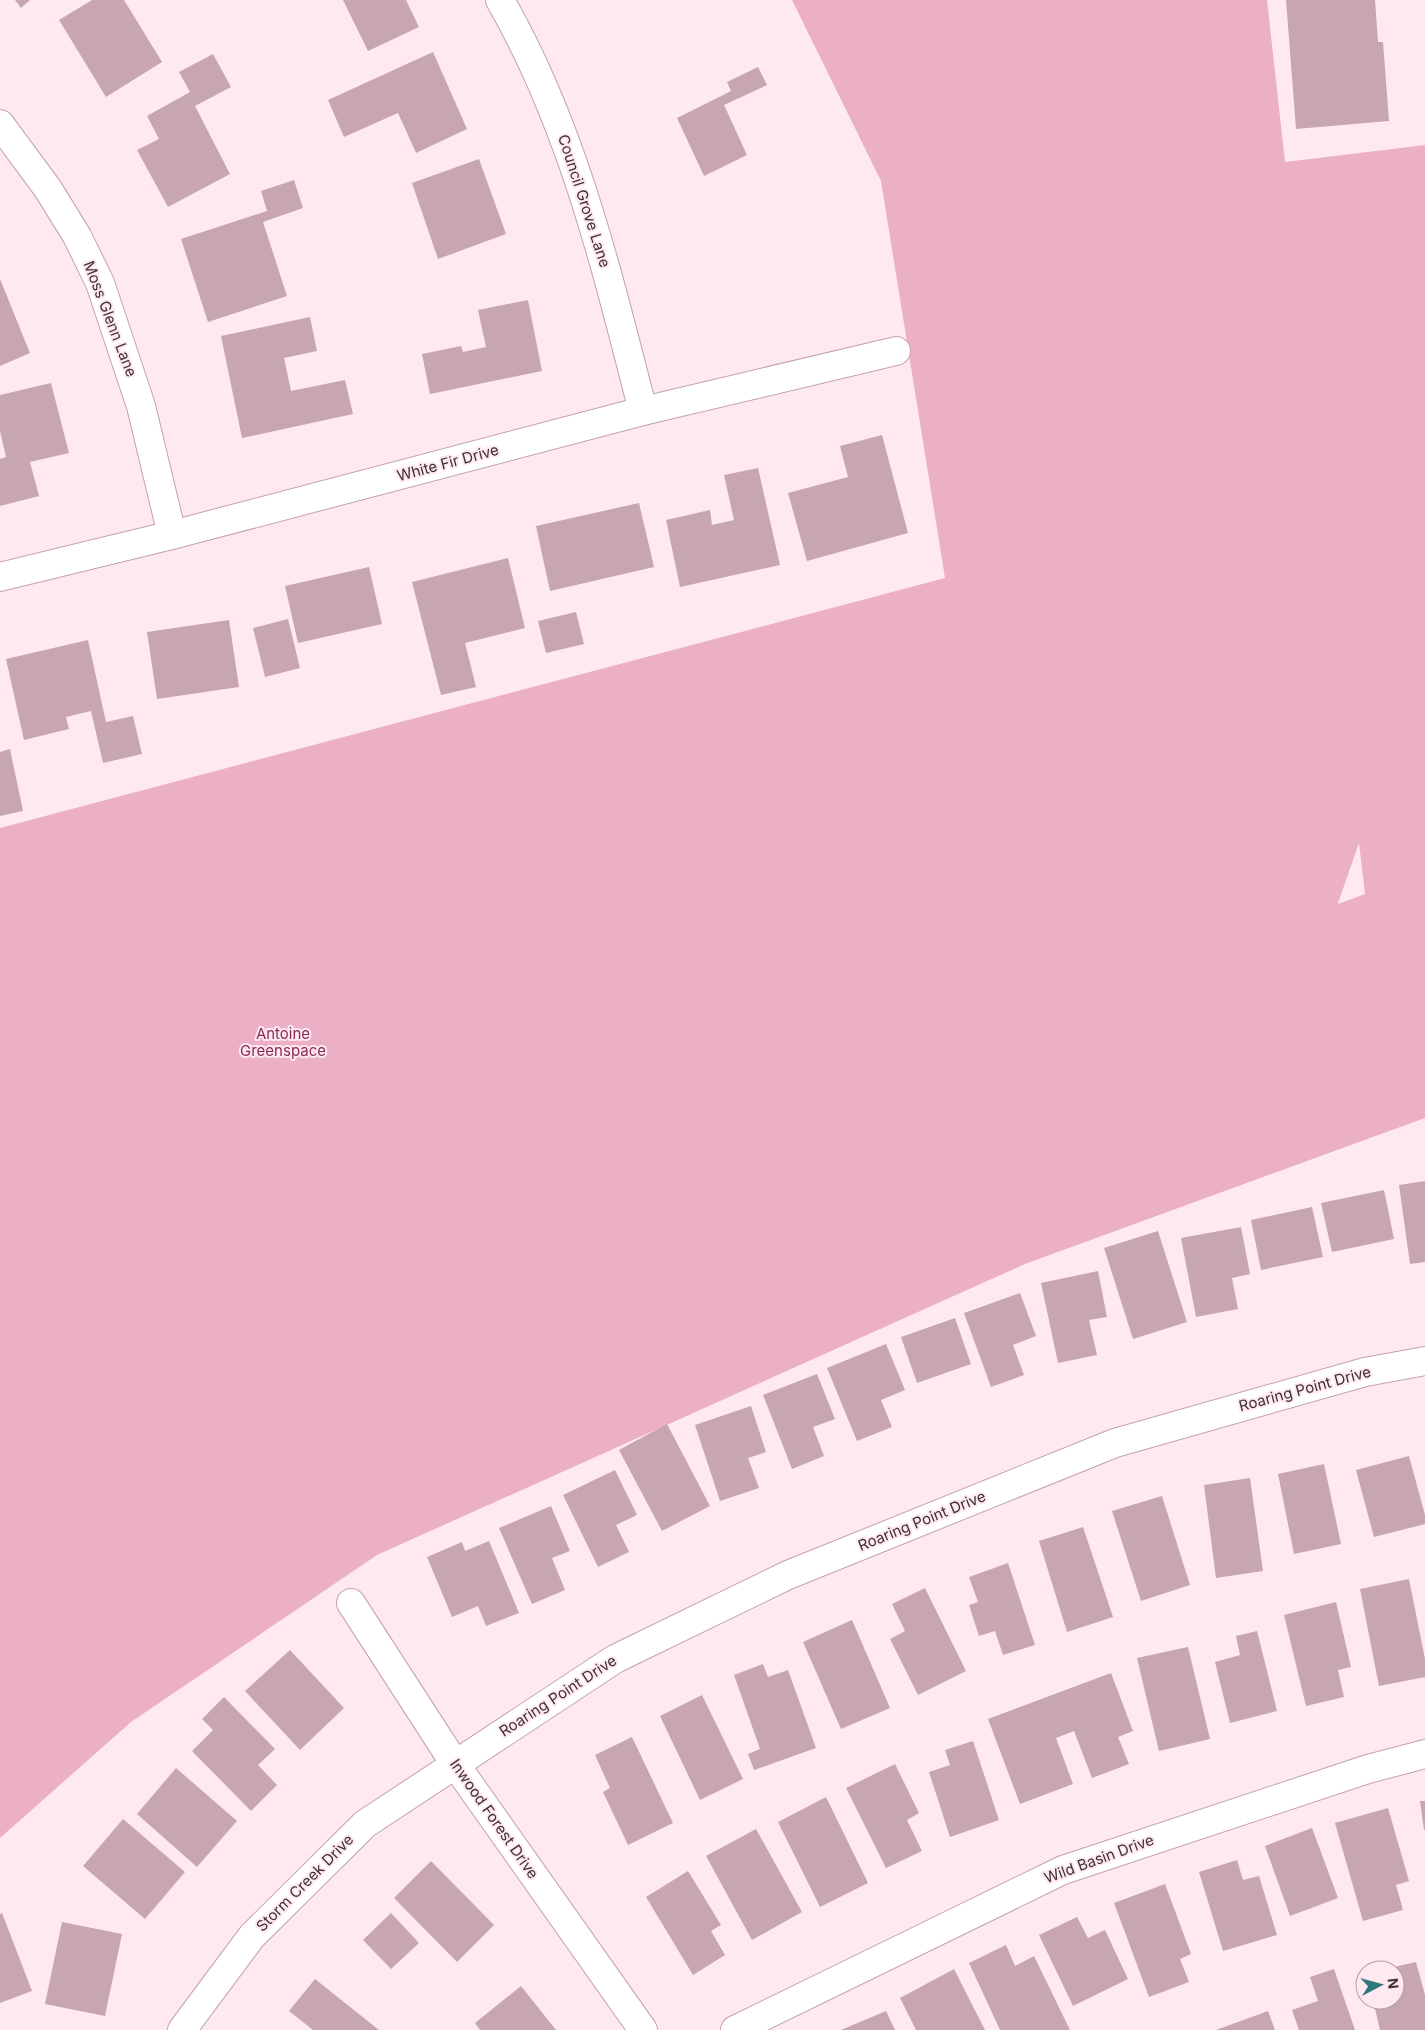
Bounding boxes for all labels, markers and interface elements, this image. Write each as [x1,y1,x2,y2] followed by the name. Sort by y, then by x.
[554,132,615,270] street label: Council Grove Lane
[80,258,141,379] street label: Moss Glenn Lane
[395,440,501,485] street label: White Fir Drive
[240,1024,326,1060] park label: Antoine Greenspace
[1237,1362,1373,1415] street label: Roaring Point Drive
[855,1486,988,1555] street label: Roaring Point Drive
[495,1651,620,1741] street label: Roaring Point Drive
[446,1755,543,1882] street label: Inwood Forest Drive
[252,1830,357,1935] street label: Storm Creek Drive
[1041,1830,1156,1887] street label: Wild Basin Drive
[1355,1960,1405,2010] north arrow
[1384,1977,1402,1990] text: N

